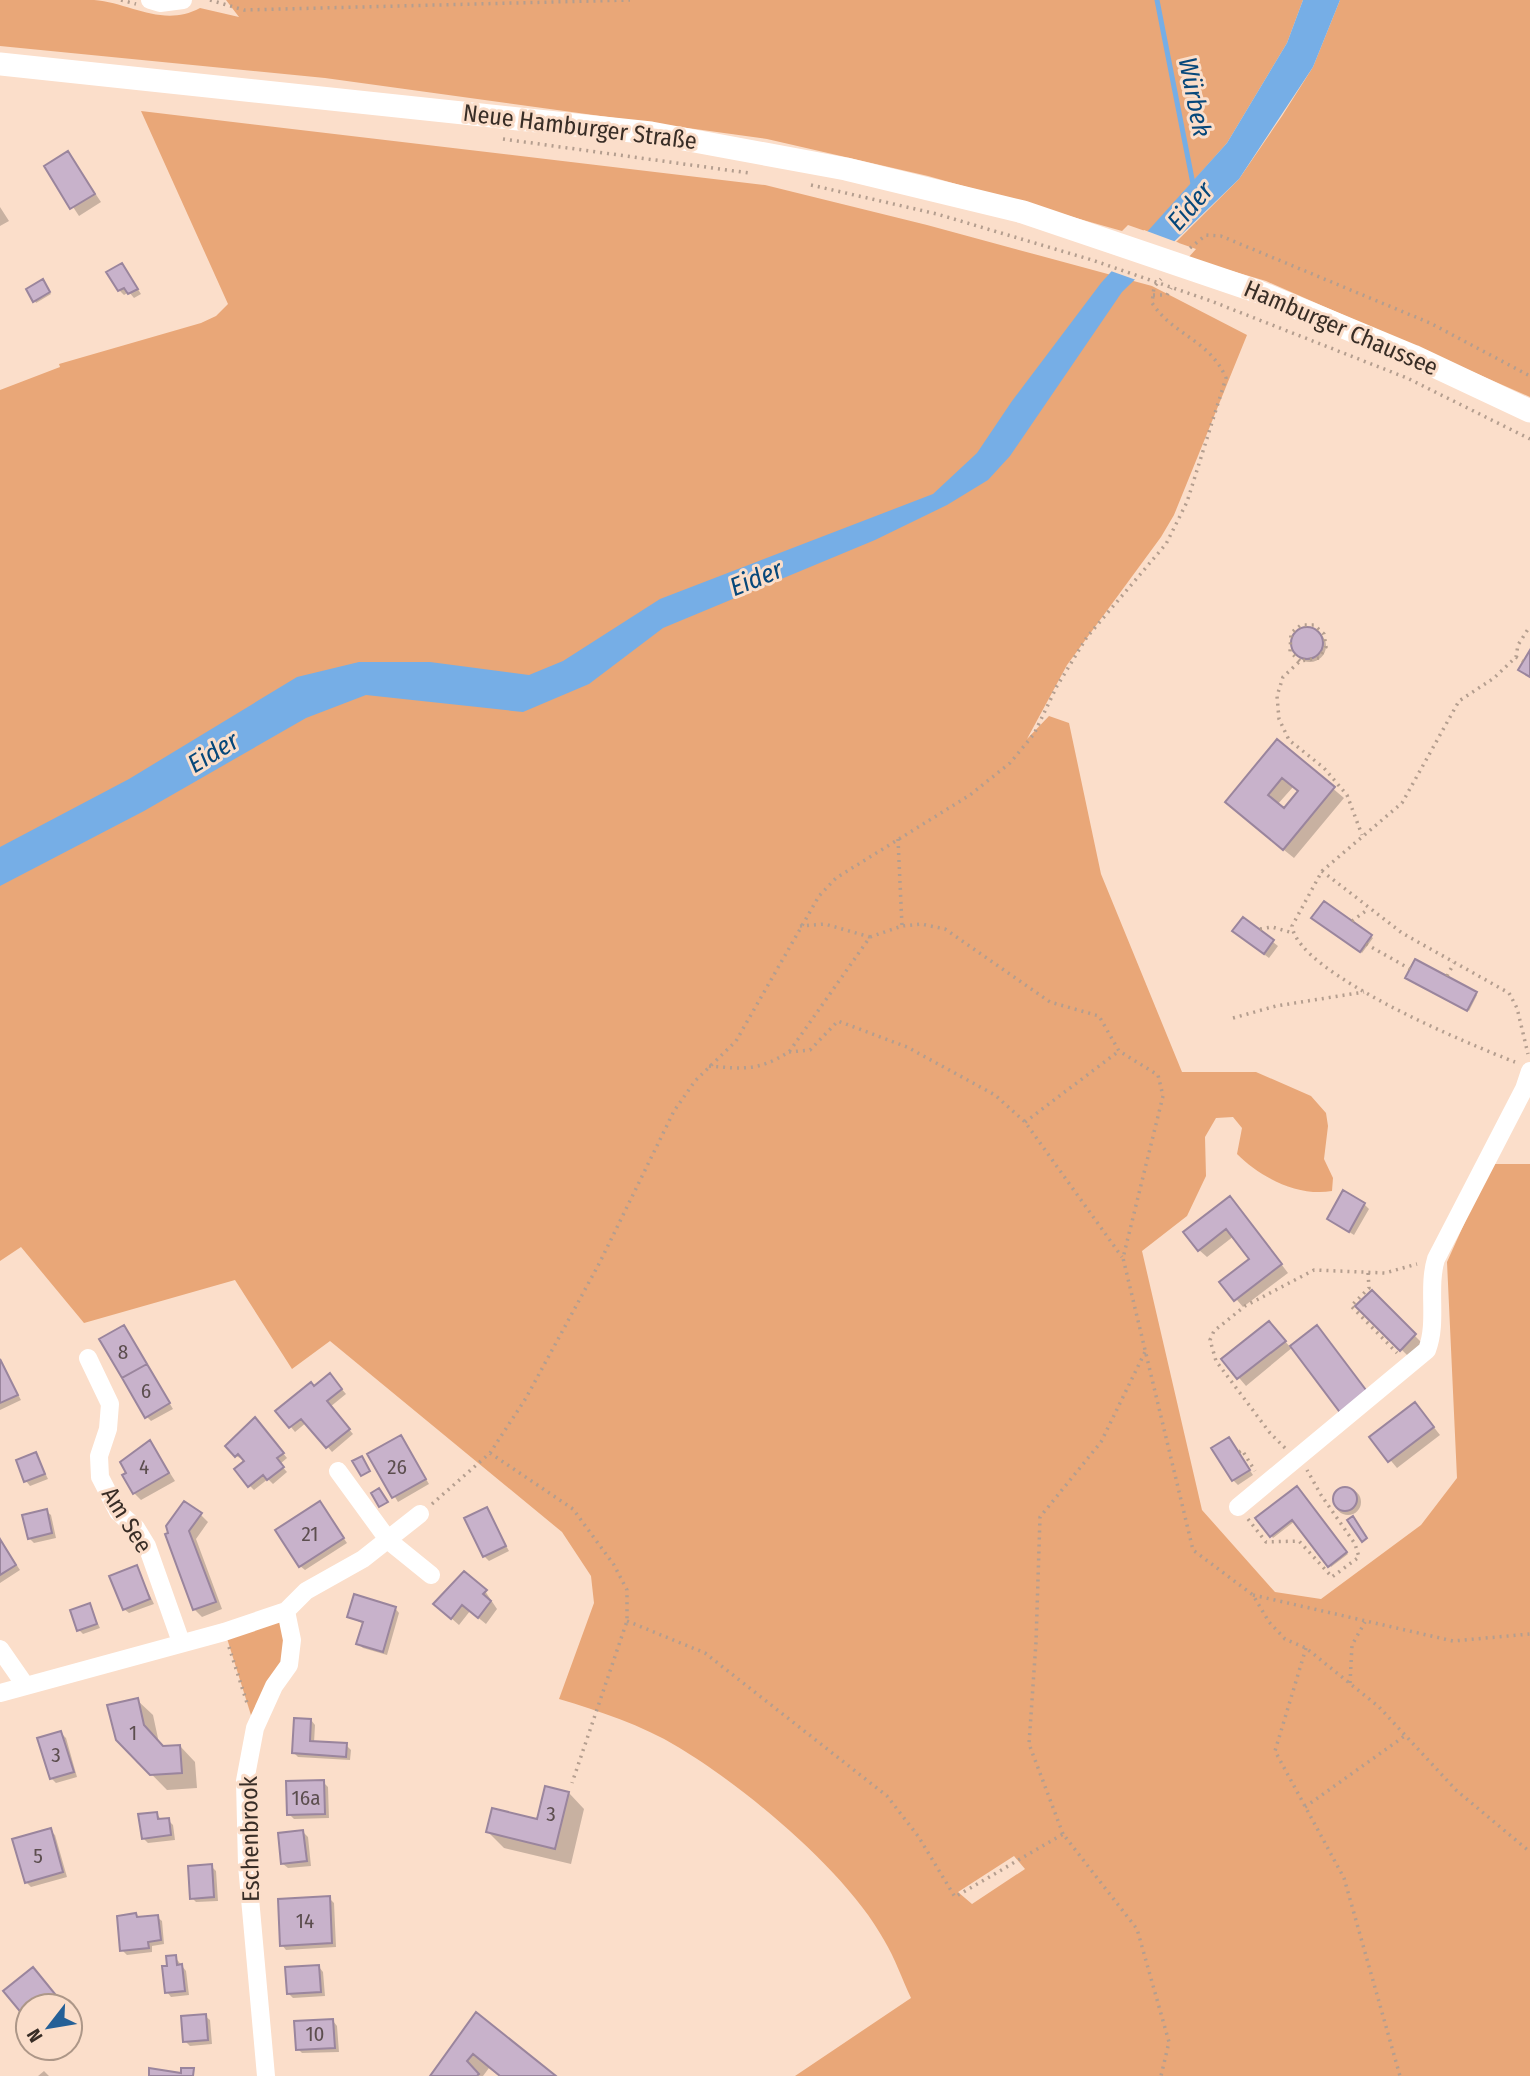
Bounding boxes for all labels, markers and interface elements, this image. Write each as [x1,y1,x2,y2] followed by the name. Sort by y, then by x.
[1172,55,1217,140] water label: Würbek
[462,99,698,155] street label: Neue Hamburger Straße
[1161,175,1220,237] water label: Eider
[1240,275,1442,381] street label: Hamburger Chaussee
[725,554,788,603] water label: Eider
[182,725,245,780] water label: Eider
[118,1339,128,1365] house number: 8
[141,1378,151,1404] house number: 6
[139,1454,149,1480] house number: 4
[387,1454,407,1480] house number: 26
[96,1482,158,1558] street label: Am See
[302,1521,319,1547] house number: 21
[129,1720,137,1746] house number: 1
[51,1742,61,1768] house number: 3
[235,1775,265,1902] street label: Eschenbrook
[292,1785,320,1811] house number: 16a
[546,1801,556,1827] house number: 3
[33,1843,43,1869] house number: 5
[296,1908,314,1934] house number: 14
[14,1992,84,2062] north arrow
[305,2021,325,2047] house number: 10
[22,2025,48,2046] text: N

